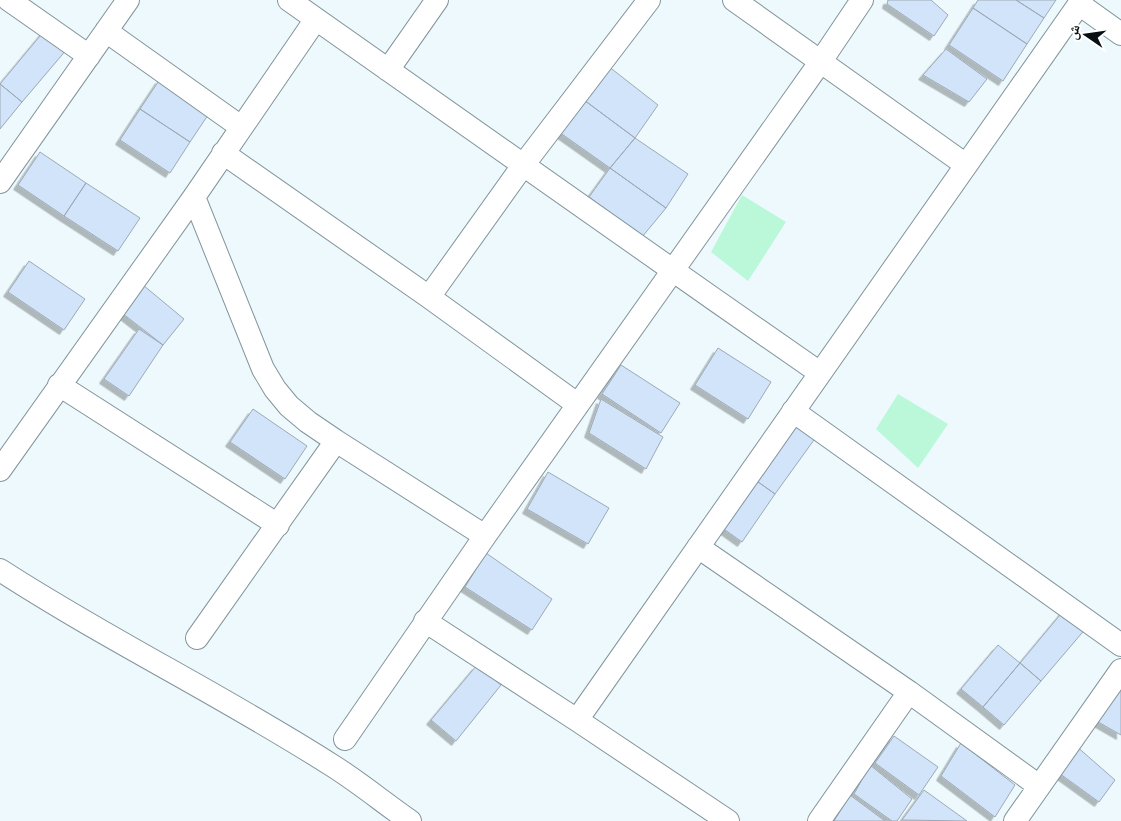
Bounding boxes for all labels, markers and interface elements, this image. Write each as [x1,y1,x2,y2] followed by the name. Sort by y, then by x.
[1061,10,1111,60] north arrow
[1064,23,1084,41] text: ش

